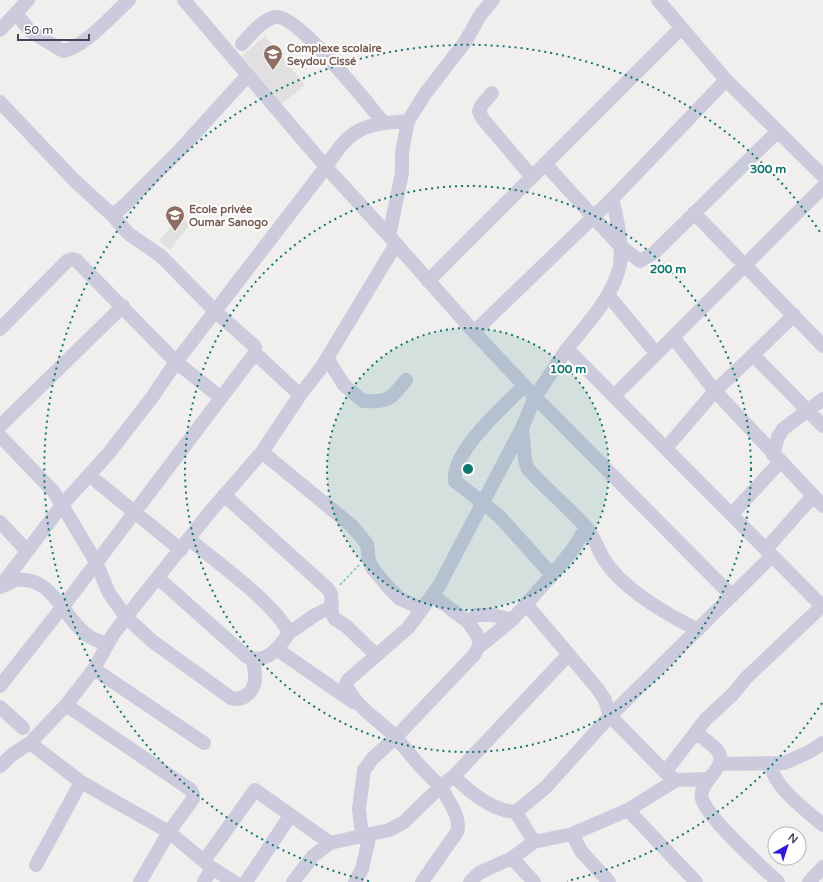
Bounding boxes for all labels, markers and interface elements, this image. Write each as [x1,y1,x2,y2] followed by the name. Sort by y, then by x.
[18,16,89,42] scale bar
[24,23,53,37] text: 50 m
[287,42,382,69] place label: Complexe scolaire Seydou Cissé
[262,43,284,71] school or university icon: Complexe scolaire Seydou Cissé
[750,162,786,176] text: 300 m
[189,203,268,230] place label: Ecole privée Oumar Sanogo
[164,204,186,232] school or university icon: Ecole privée Oumar Sanogo
[650,262,686,276] text: 200 m
[550,362,586,376] text: 100 m
[461,462,475,476] centre of rings
[767,826,807,866] north arrow
[785,831,801,846] text: N

